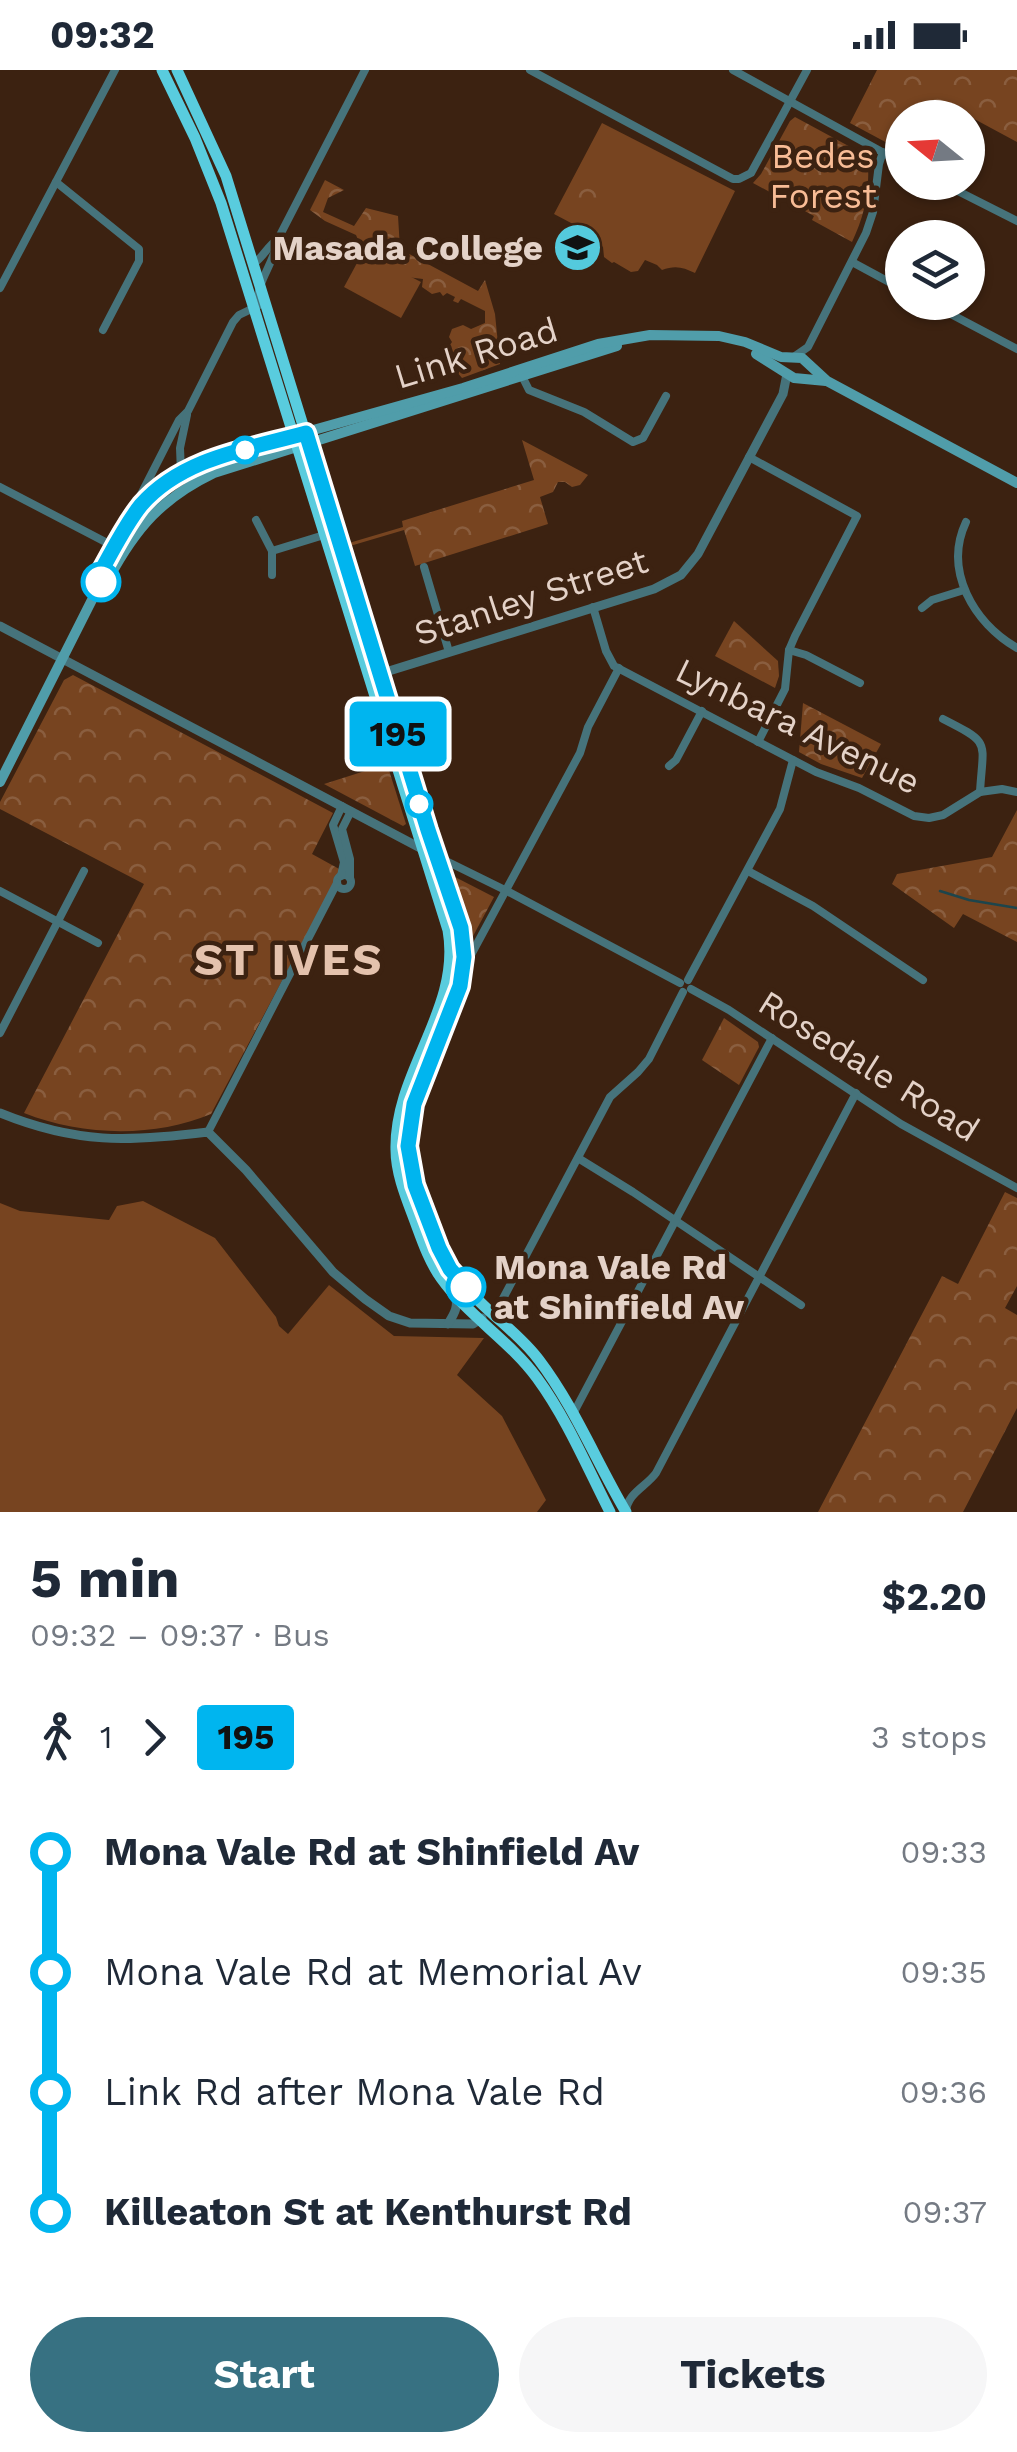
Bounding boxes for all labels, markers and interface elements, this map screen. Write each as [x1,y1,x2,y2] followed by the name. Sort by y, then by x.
[50,13,155,57] text: 09:32
[885,100,985,200] north arrow
[885,100,985,320] map controls
[769,135,877,217] park label: Bedes Forest
[885,220,985,320] button: layers
[552,222,604,274] school or university icon: Masada College
[272,227,543,269] place label: Masada College
[389,308,563,398] street label: Link Road
[232,437,258,463] unlabelled marker
[409,539,653,655] street label: Stanley Street
[82,563,120,601] unlabelled marker
[669,649,927,803] street label: Lynbara Avenue
[340,702,456,766] line badge: 195
[370,713,426,755] text: 195
[406,791,432,817] unlabelled marker
[194,933,384,986] district label: ST IVES
[751,981,987,1151] street label: Rosedale Road
[494,1246,745,1328] place label: Mona Vale Rd at Shinfield Av
[447,1268,485,1306] marker: Mona Vale Rd at Shinfield Av
[30,1546,180,1610] text: 5 min
[882,1575,987,1619] text: $2.20
[30,1616,330,1654] text: 09:32 – 09:37 · Bus
[30,1710,85,1765] icon: walk
[127,1710,182,1765] icon: forward
[217,1716,274,1758] text: 195
[100,1718,112,1756] text: 1
[871,1718,987,1756] text: 3 stops
[104,1830,639,1874] text: Mona Vale Rd at Shinfield Av
[901,1833,987,1871] text: 09:33
[104,1950,642,1994] text: Mona Vale Rd at Memorial Av
[901,1953,987,1991] text: 09:35
[104,2070,605,2114] text: Link Rd after Mona Vale Rd
[900,2073,987,2111] text: 09:36
[104,2190,632,2234] text: Killeaton St at Kenthurst Rd
[903,2193,987,2231] text: 09:37
[30,2317,499,2432] button: Start
[519,2317,987,2432] button: Tickets

